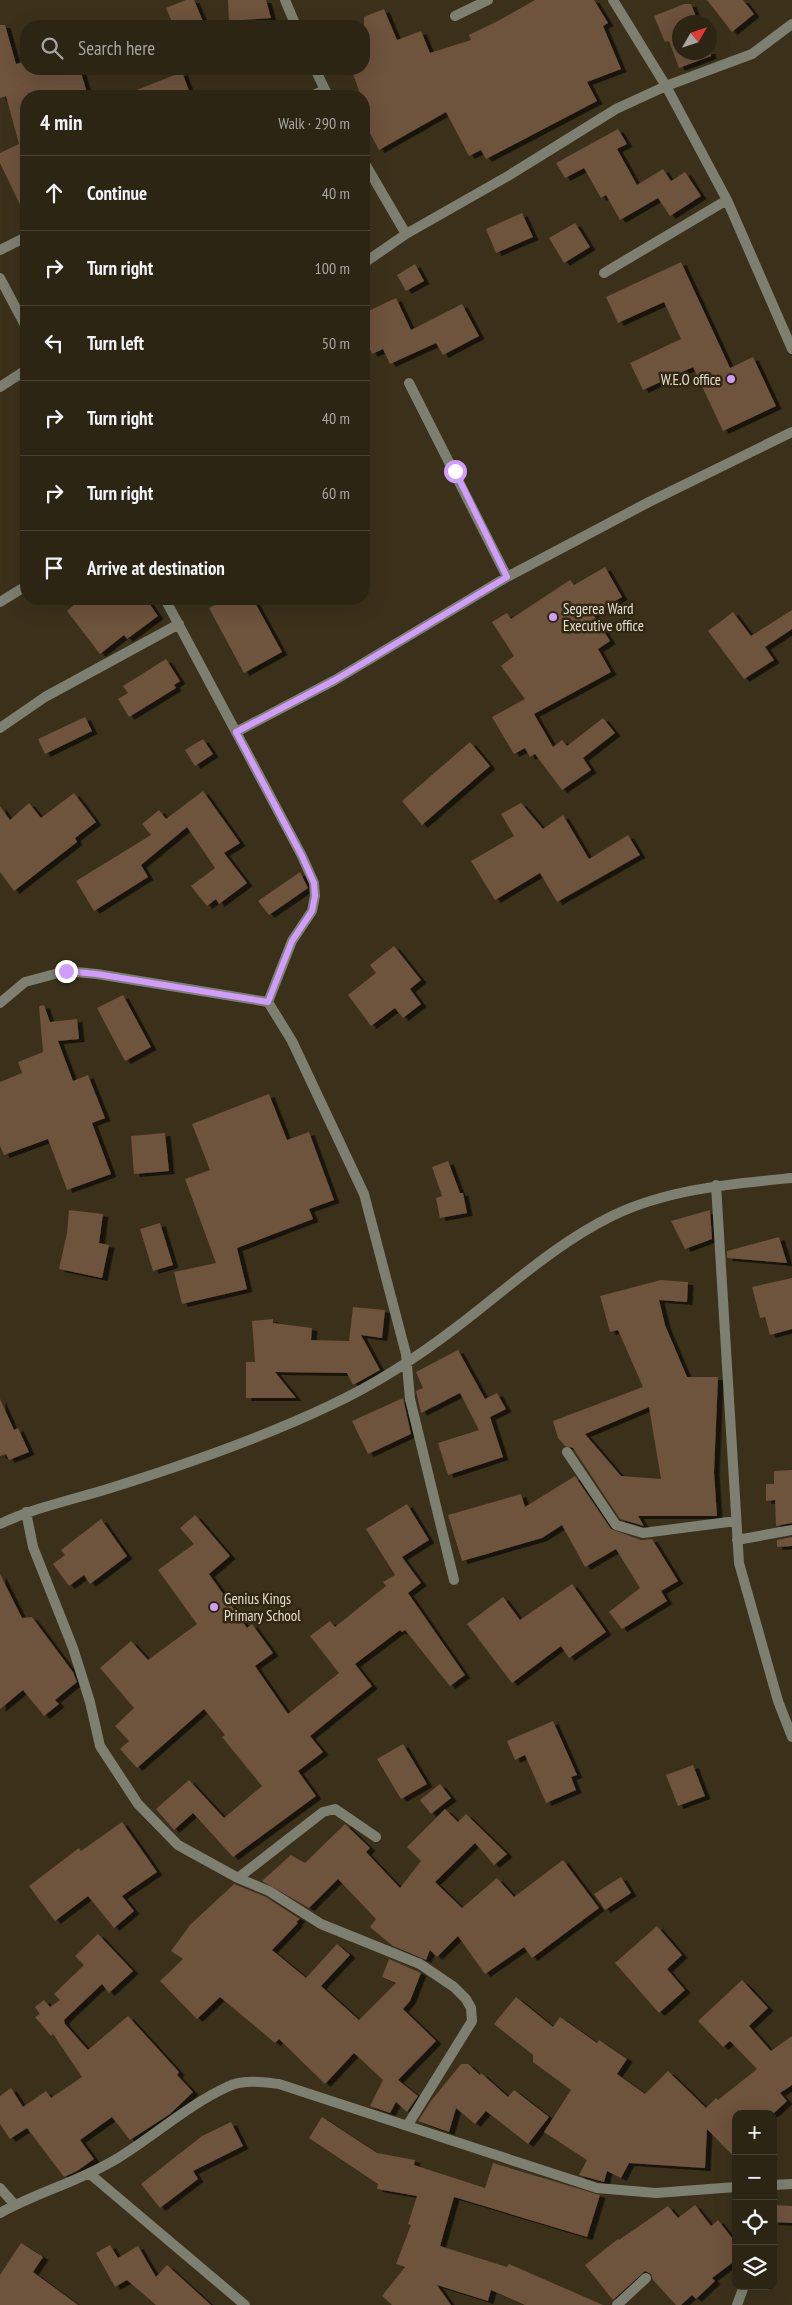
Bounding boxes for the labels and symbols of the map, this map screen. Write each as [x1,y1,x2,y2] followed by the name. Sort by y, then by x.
[672,15,717,60] north arrow
[661,370,721,389] place label: W.E.O office
[725,373,737,385] marker: W.E.O office
[444,460,467,483] route start
[563,599,644,635] place label: Segerea Ward Executive office
[547,611,559,623] marker: Segerea Ward Executive office
[55,960,78,983] route end
[224,1589,301,1625] place label: Genius Kings Primary School
[208,1601,220,1613] marker: Genius Kings Primary School

